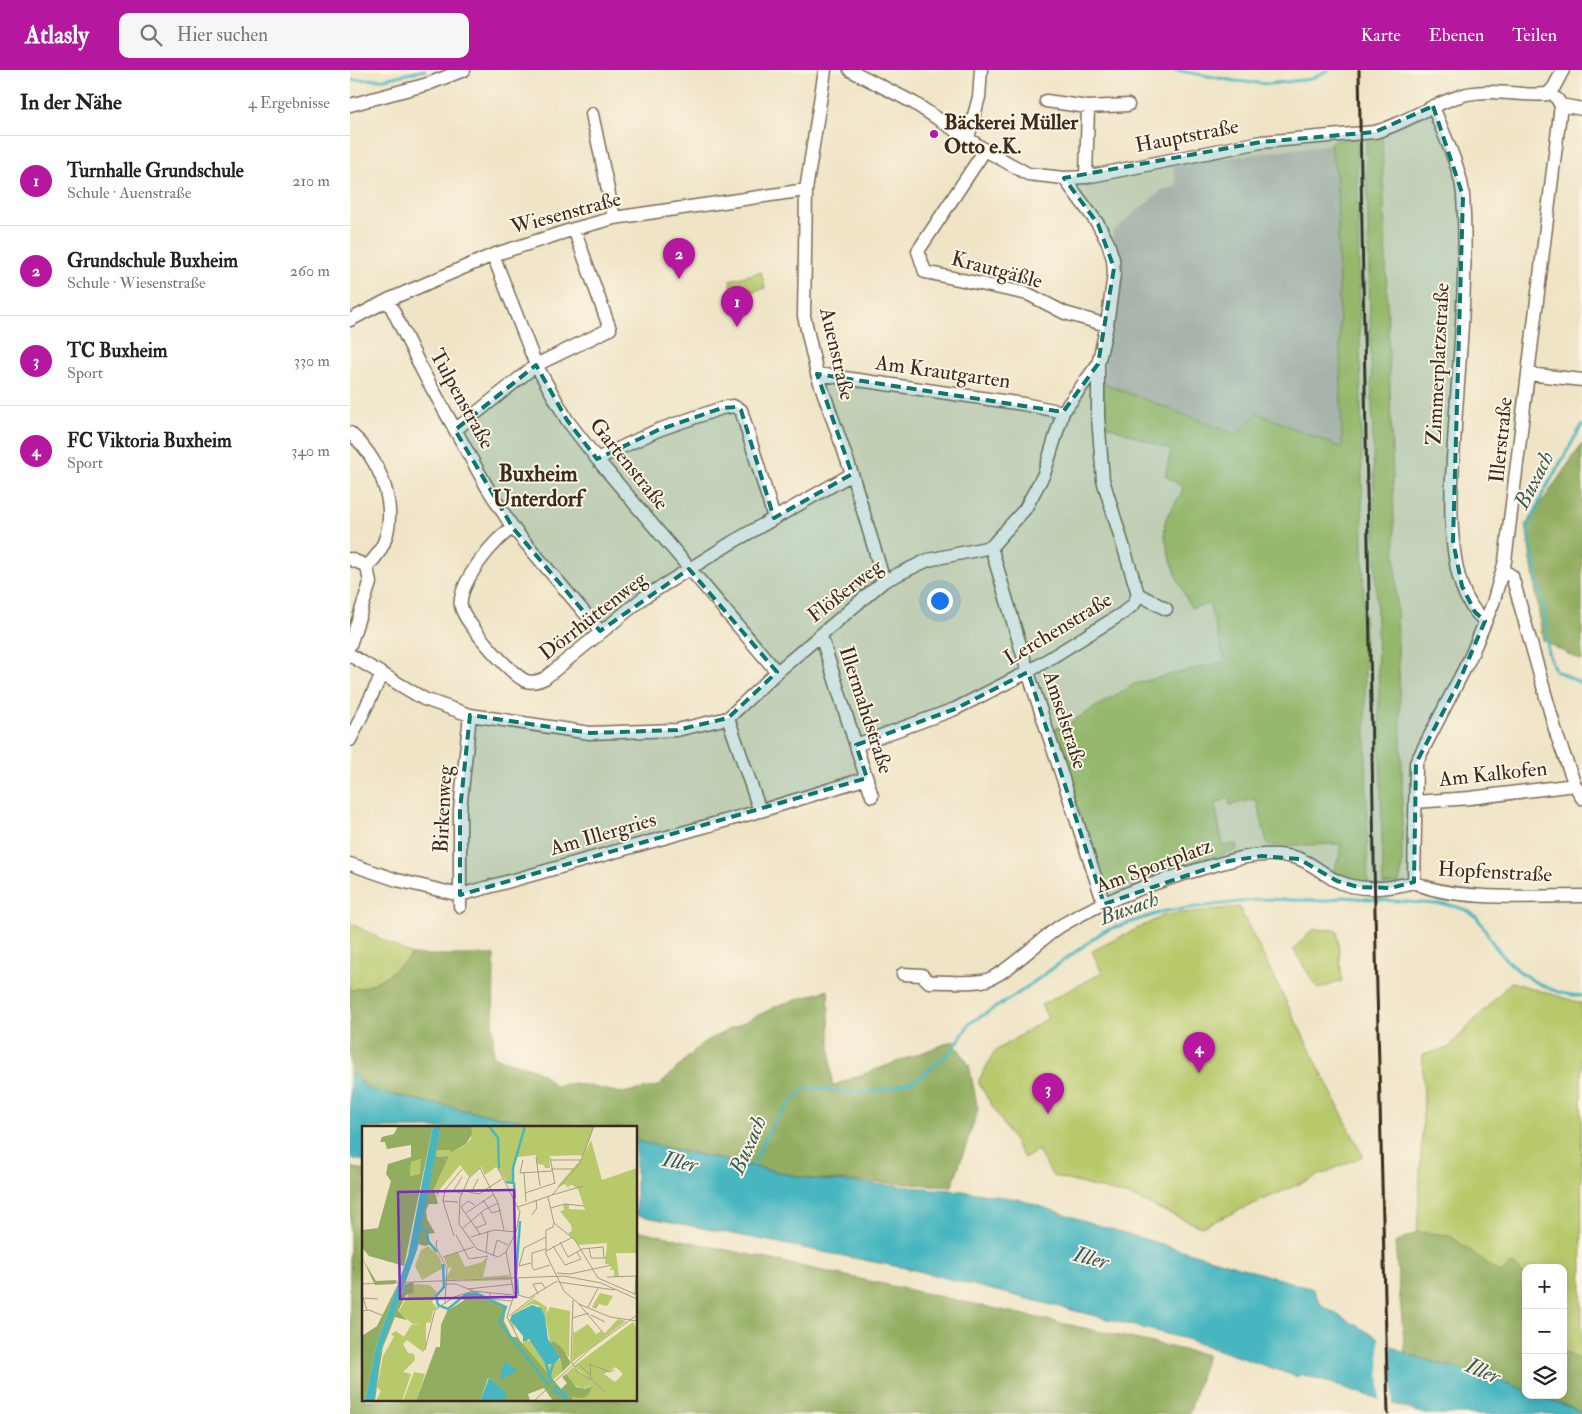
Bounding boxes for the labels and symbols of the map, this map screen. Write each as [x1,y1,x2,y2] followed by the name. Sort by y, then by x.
[944,109,1079,160] place label: Bäckerei Müller Otto e.K.
[1133,113,1241,159] street label: Hauptstraße
[928,128,940,140] marker: Bäckerei Müller Otto e.K.
[507,185,624,241] street label: Wiesenstraße
[663,238,695,279] pin: 2
[949,245,1046,295] street label: Krautgäßle
[1420,282,1456,446] street label: Zimmerplatzstraße
[721,286,753,327] pin: 1
[813,304,861,403] street label: Auenstraße
[423,344,501,454] street label: Tulpenstraße
[873,349,1012,395] street label: Am Krautgarten
[1483,395,1519,484] street label: Illerstraße
[584,412,675,516] street label: Gartenstraße
[1507,446,1560,515] water label: Buxach
[493,460,587,513] district label: Buxheim Unterdorf
[802,553,889,629] street label: Flößerweg
[534,565,653,666] street label: Dörrhüttenweg
[999,586,1117,672] street label: Lerchenstraße
[927,588,953,614] your location
[833,643,899,777] street label: Illermahdstraße
[1036,667,1094,773] street label: Amselstraße
[1436,755,1549,793] street label: Am Kalkofen
[427,764,459,854] street label: Birkenweg
[546,806,659,862] street label: Am Illergries
[1091,832,1216,900] street label: Am Sportplatz
[1437,856,1553,888] street label: Hopfenstraße
[1094,884,1163,932] water label: Buxach
[1183,1032,1215,1073] pin: 4
[1032,1073,1064,1114] pin: 3
[722,1111,773,1180] water label: Buxach
[362,1126,638,1402] inset map
[659,1145,702,1179] water label: Iller
[1069,1240,1113,1277] water label: Iller
[1460,1351,1506,1391] water label: Iller

